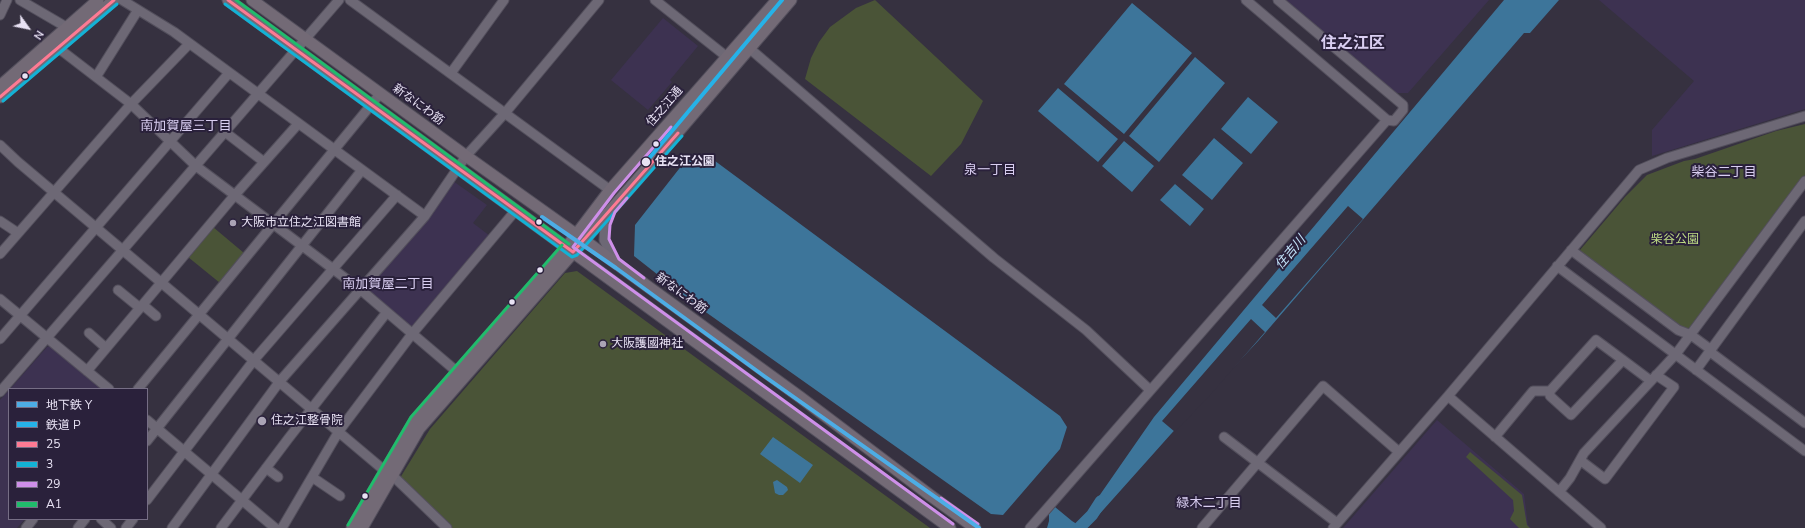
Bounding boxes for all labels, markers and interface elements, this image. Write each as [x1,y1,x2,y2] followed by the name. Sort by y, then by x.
[8,8,48,48] north arrow
[30,27,47,42] text: N
[1321,34,1385,54] district label: 住之江区
[20,71,30,81] unlabelled marker
[389,82,447,128] street label: 新なにわ筋
[644,84,686,130] street label: 住之江通
[141,119,231,135] district label: 南加賀屋三丁目
[651,139,661,149] unlabelled marker
[655,155,715,169] place label: 住之江公園
[640,156,652,168] marker: 住之江公園
[964,163,1016,179] district label: 泉一丁目
[1692,165,1756,181] district label: 柴谷二丁目
[241,216,361,230] place label: 大阪市立住之江図書館
[534,217,544,227] unlabelled marker
[228,218,238,228] marker: 大阪市立住之江図書館
[1272,233,1310,273] water label: 住吉川
[1651,233,1699,247] park label: 柴谷公園
[535,265,545,275] unlabelled marker
[652,271,710,317] street label: 新なにわ筋
[343,277,433,293] district label: 南加賀屋二丁目
[507,297,517,307] unlabelled marker
[611,337,683,351] place label: 大阪護國神社
[598,339,608,349] marker: 大阪護國神社
[8,388,148,520] legend
[46,397,92,413] text: 地下鉄 Y
[271,414,343,428] place label: 住之江整骨院
[256,415,268,427] marker: 住之江整骨院
[46,417,81,433] text: 鉄道 P
[46,436,60,452] text: 25
[46,456,53,472] text: 3
[46,476,60,492] text: 29
[360,491,370,501] unlabelled marker
[46,496,62,512] text: A1
[1177,496,1241,512] district label: 緑木二丁目

